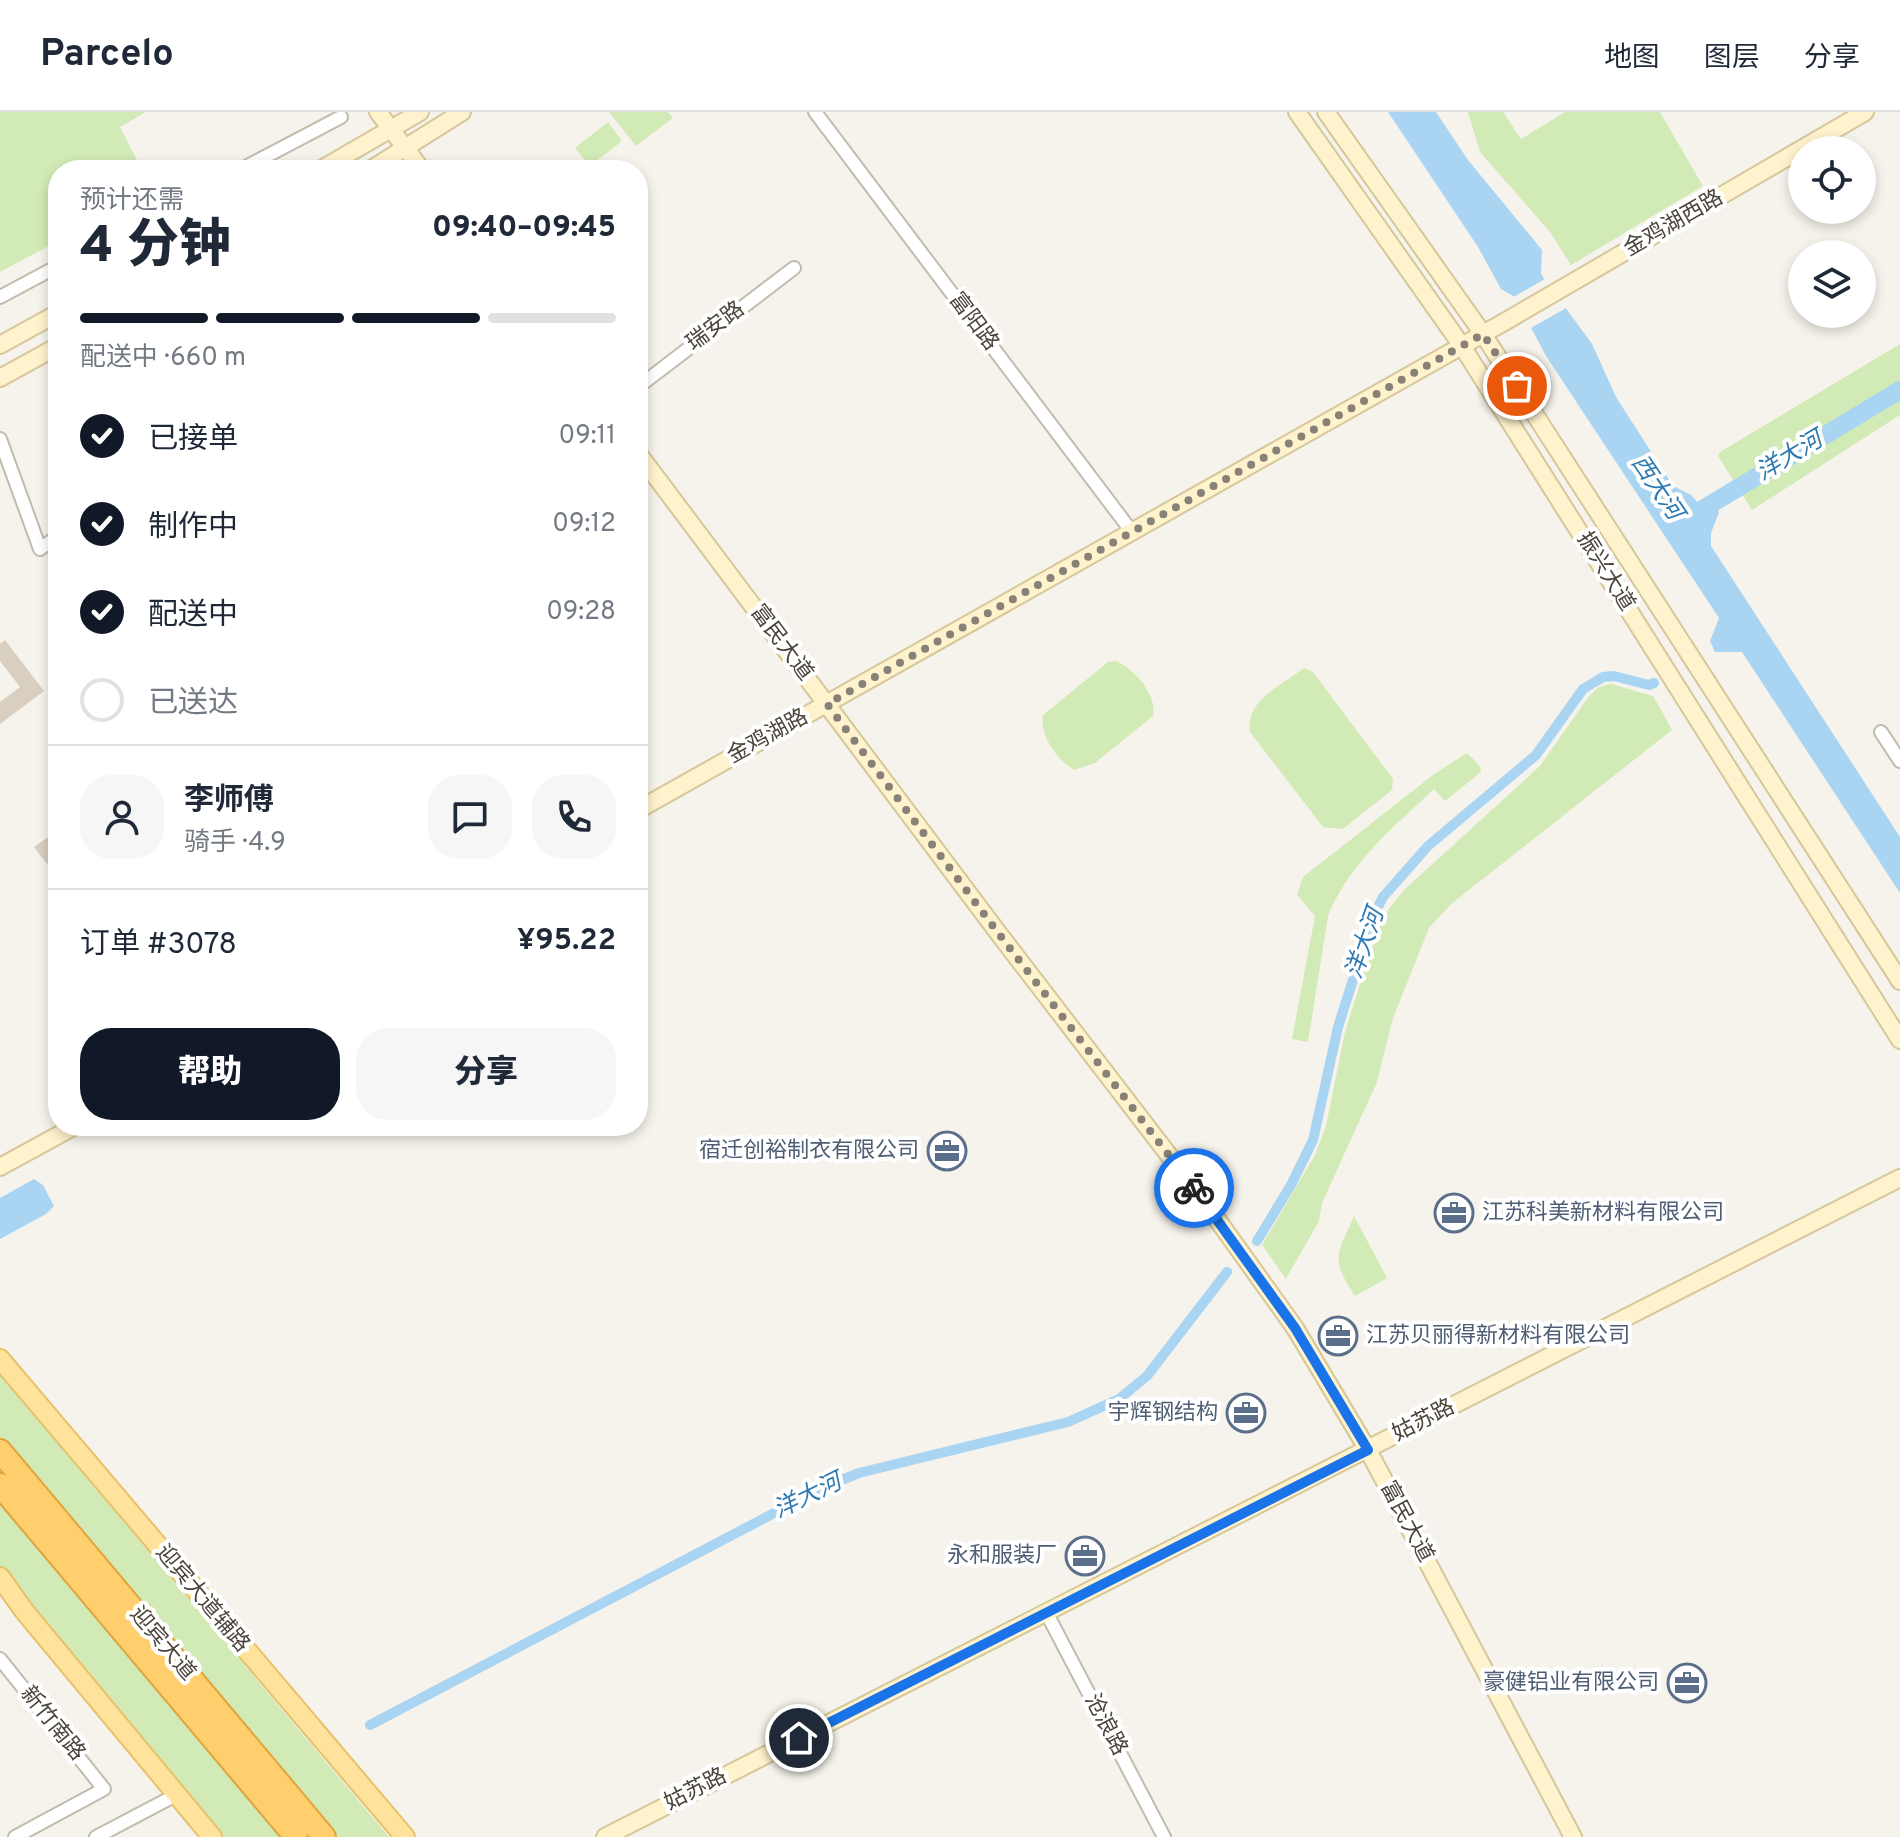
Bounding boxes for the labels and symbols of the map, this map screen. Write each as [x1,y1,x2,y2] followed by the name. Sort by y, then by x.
[1620,185,1728,263] street label: 金鸡湖西路
[942,288,1004,356] street label: 富阳路
[682,296,750,358] street label: 瑞安路
[1483,352,1551,420] pin
[1751,424,1832,488] water label: 洋大河
[1623,450,1691,530] water label: 西大河
[1570,528,1640,616] street label: 振兴大道
[744,600,818,686] street label: 富民大道
[723,704,813,770] street label: 金鸡湖路
[1340,901,1393,983] water label: 洋大河
[926,1130,968,1172] office icon: 宿迁创裕制衣有限公司
[699,1138,919,1165] place label: 宿迁创裕制衣有限公司
[1154,1148,1234,1228] courier
[1433,1192,1475,1234] office icon: 江苏科美新材料有限公司
[1482,1200,1724,1227] place label: 江苏科美新材料有限公司
[1317,1315,1359,1357] office icon: 江苏贝丽得新材料有限公司
[1366,1323,1630,1350] place label: 江苏贝丽得新材料有限公司
[1225,1392,1267,1434] office icon: 宇辉钢结构
[1388,1394,1460,1448] street label: 姑苏路
[1108,1400,1218,1427] place label: 宇辉钢结构
[769,1466,851,1526] water label: 洋大河
[1373,1477,1439,1567] street label: 富民大道
[1064,1535,1106,1577] office icon: 永和服装厂
[149,1540,255,1658] street label: 迎宾大道辅路
[947,1543,1057,1570] place label: 永和服装厂
[124,1602,200,1686] street label: 迎宾大道
[1666,1662,1708,1704] office icon: 豪健铝业有限公司
[1483,1670,1659,1697] place label: 豪健铝业有限公司
[14,1681,90,1767] street label: 新竹南路
[1078,1690,1132,1760] street label: 沧浪路
[765,1704,833,1772] pin
[660,1763,732,1817] street label: 姑苏路

